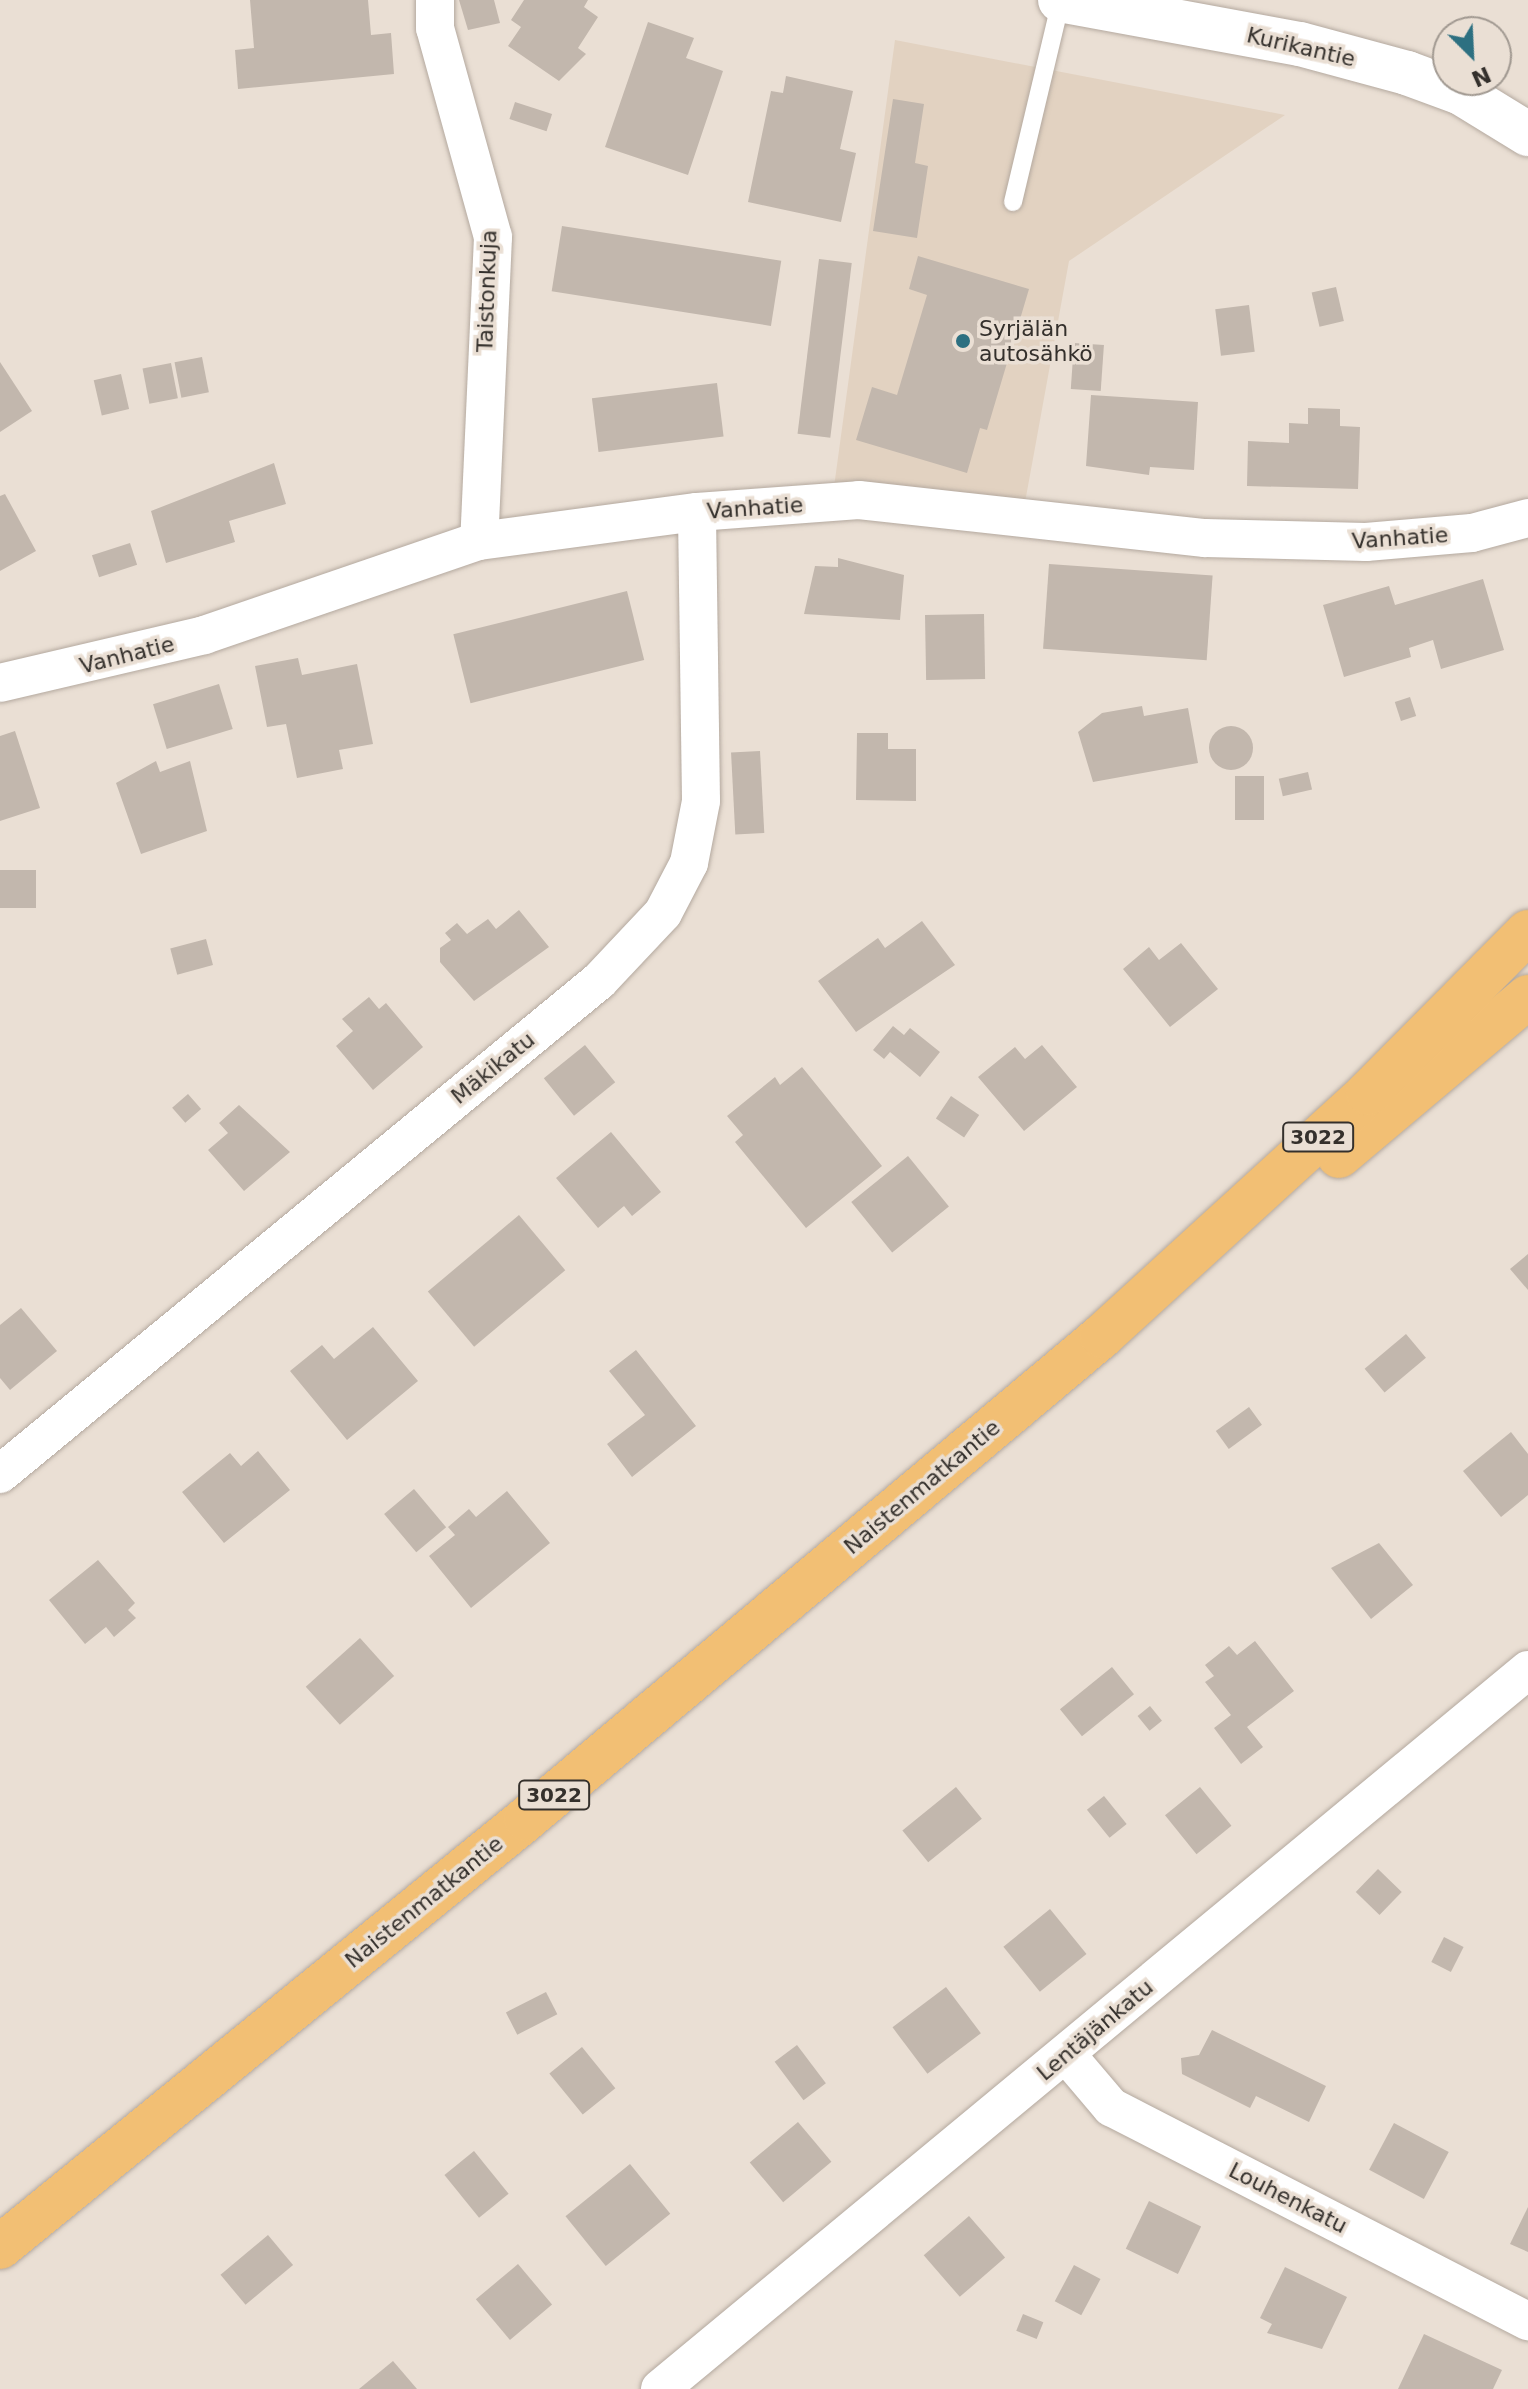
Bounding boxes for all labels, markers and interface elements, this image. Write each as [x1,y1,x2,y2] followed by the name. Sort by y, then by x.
[1432,16,1512,96] north arrow
[1244,22,1358,72] street label: Kurikantie
[1468,61,1495,92] text: N
[472,229,502,353] street label: Taistonkuja
[979,315,1093,366] place label: Syrjälän autosähkö
[954,332,972,350] marker: Syrjälän autosähkö
[706,491,804,525] street label: Vanhatie
[1351,521,1449,555] street label: Vanhatie
[77,631,177,679] street label: Vanhatie
[446,1026,540,1110] street label: Mäkikatu
[1282,1121,1354,1153] road number: 3022
[839,1414,1005,1560] street label: Naistenmatkantie
[518,1779,590,1811] road number: 3022
[340,1830,508,1974] street label: Naistenmatkantie
[1032,1974,1158,2086] street label: Lentäjänkatu
[1224,2157,1352,2239] street label: Louhenkatu

